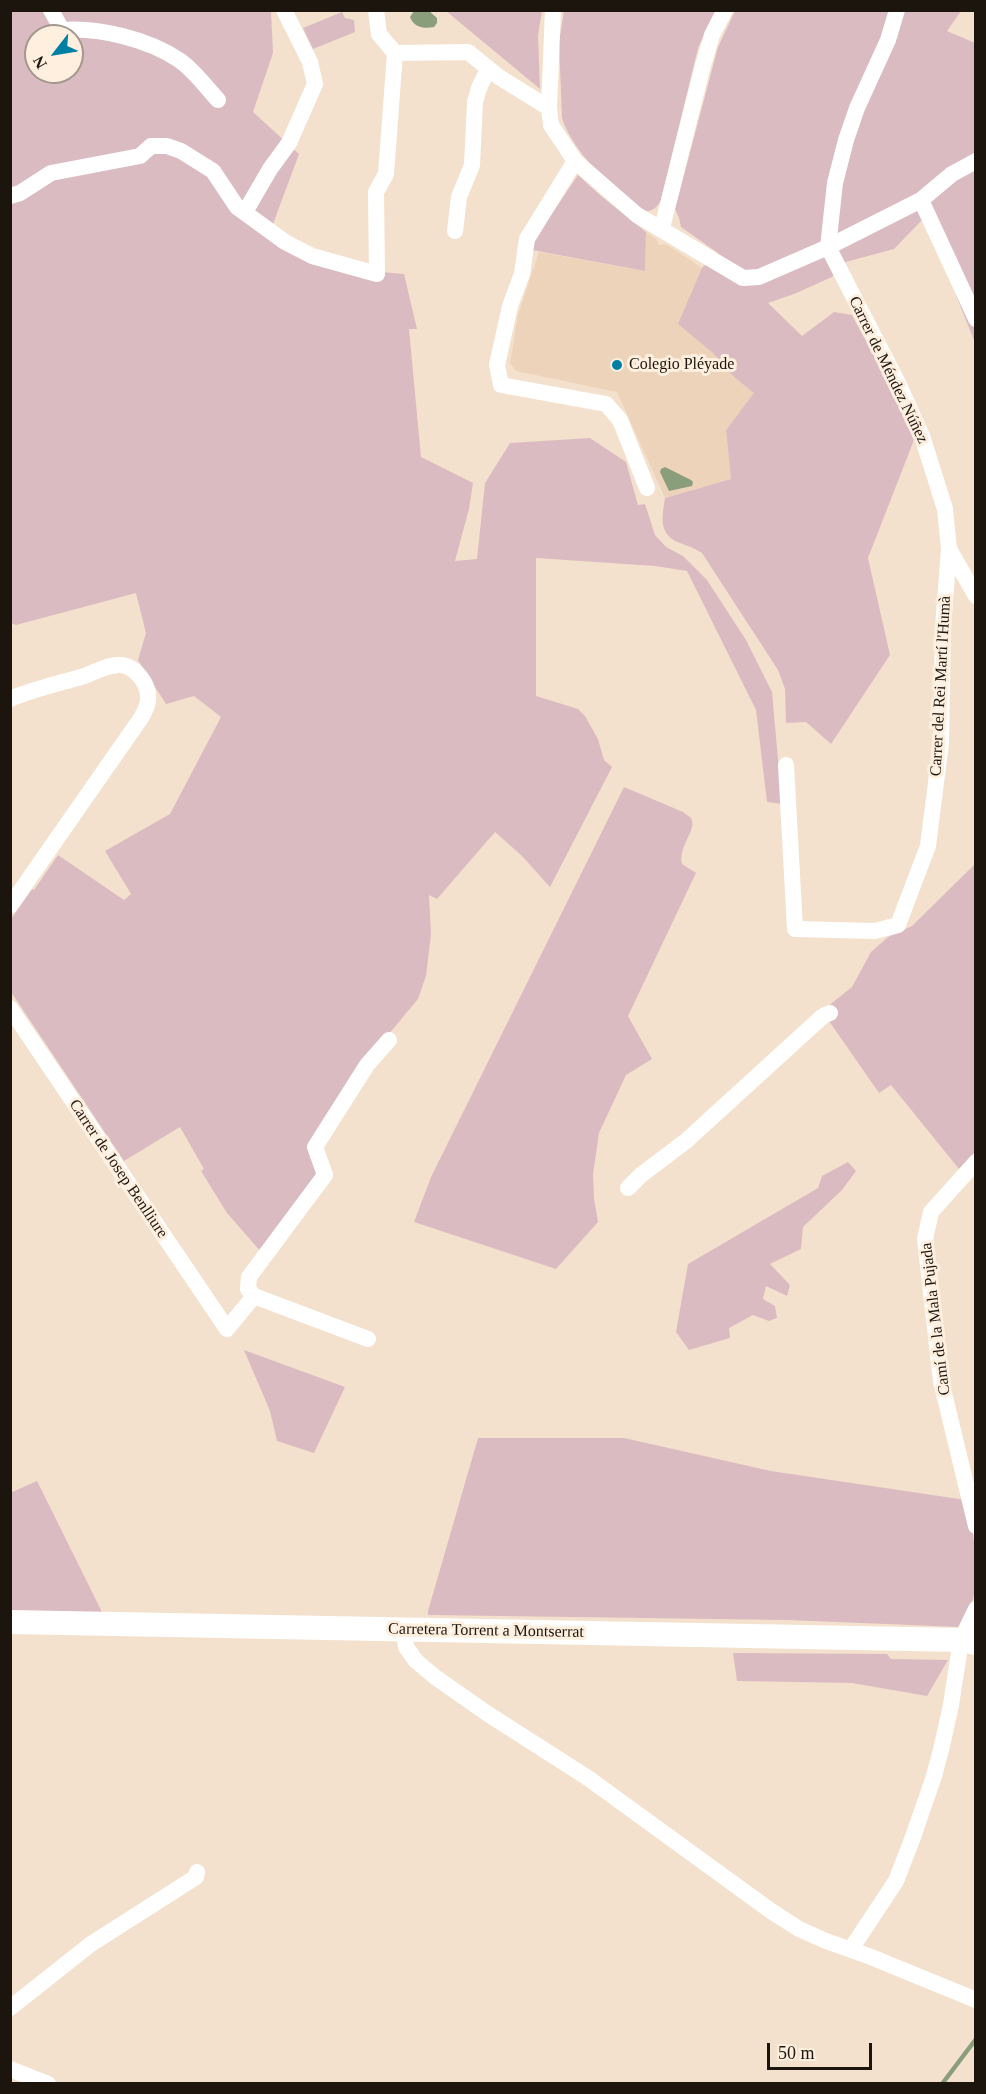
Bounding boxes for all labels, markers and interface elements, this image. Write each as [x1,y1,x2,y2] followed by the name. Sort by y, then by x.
[24,24,84,84] north arrow
[30,53,50,72] text: N
[844,293,932,447] street label: Carrer de Méndez Núñez
[629,355,734,375] place label: Colegio Pléyade
[610,358,624,372] marker: Colegio Pléyade
[927,595,955,777] street label: Carrer del Rei Martí l'Humà
[64,1096,172,1242] street label: Carrer de Josep Benlliure
[917,1242,955,1396] street label: Camí de la Mala Pujada
[388,1620,584,1642] street label: Carretera Torrent a Montserrat
[770,2031,875,2069] scale bar
[778,2043,815,2063] text: 50 m

